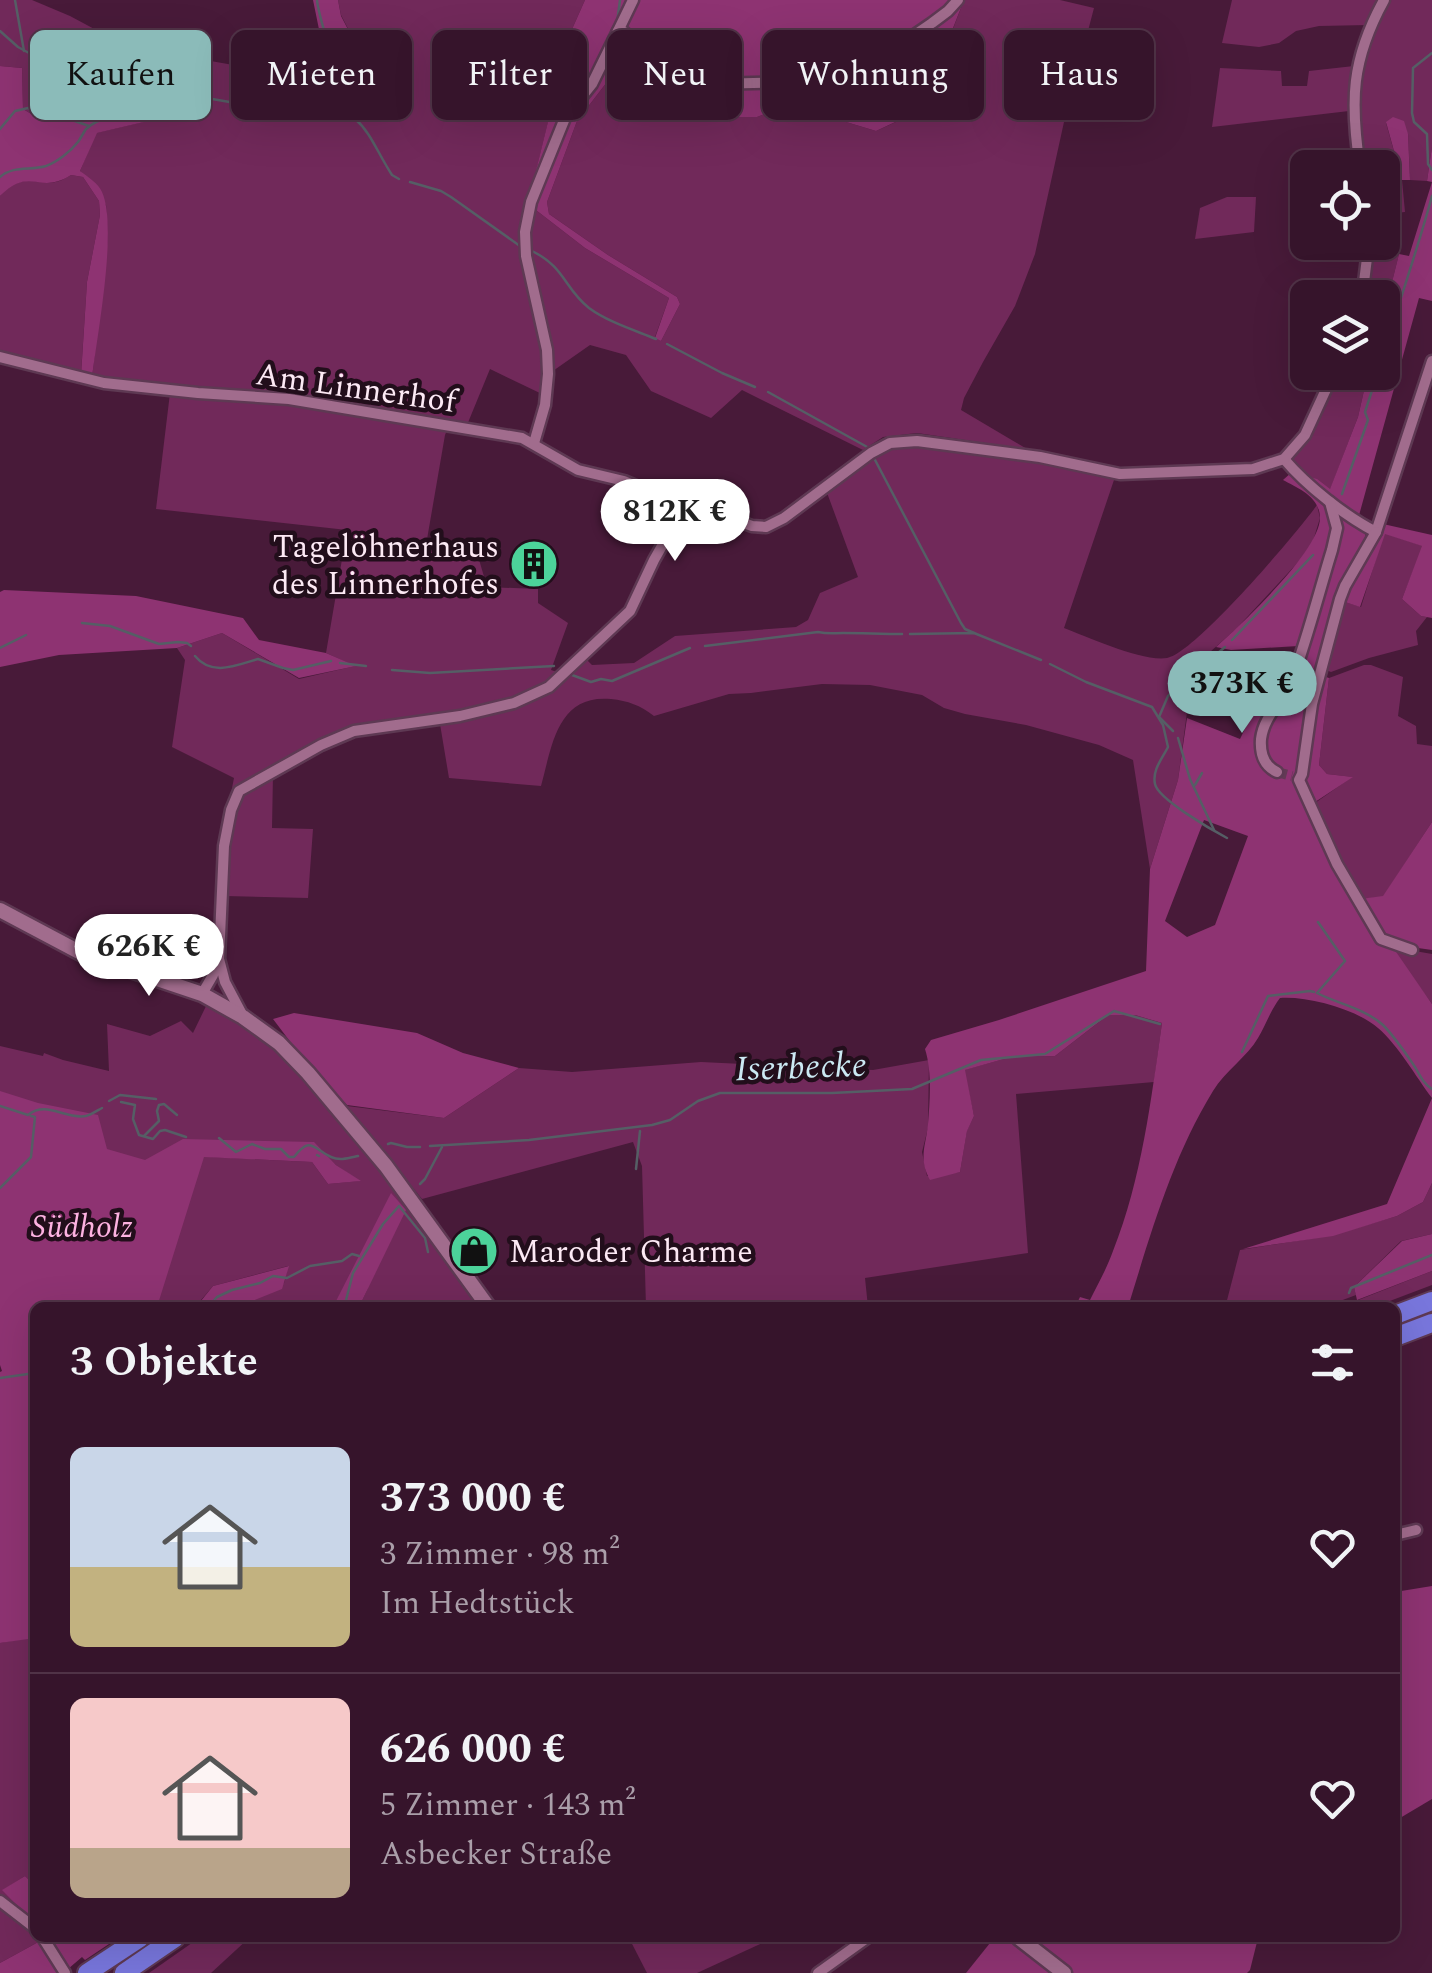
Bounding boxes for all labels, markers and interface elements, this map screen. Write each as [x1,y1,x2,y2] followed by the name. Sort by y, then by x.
[30,30,211,120] chip: Kaufen
[231,30,412,120] chip: Mieten
[432,30,587,120] chip: Filter
[607,30,742,120] chip: Neu
[762,30,984,120] chip: Wohnung
[1004,30,1154,120] chip: Haus
[1290,150,1400,390] map controls
[1290,150,1400,260] button: locate
[1290,280,1400,390] button: layers
[252,350,462,427] street label: Am Linnerhof
[594,479,756,564] pin: 812K €
[623,487,727,536] text: 812K €
[272,523,499,609] place label: Tagelöhnerhaus des Linnerhofes
[508,538,560,590] building icon: Tagelöhnerhaus des Linnerhofes
[1161,651,1323,736] pin: 373K €
[1190,659,1294,708] text: 373K €
[68,914,230,999] pin: 626K €
[97,922,201,971] text: 626K €
[734,1039,868,1096] water label: Iserbecke
[31,1203,133,1252] park label: Südholz
[448,1225,500,1277] shop icon: Maroder Charme
[509,1228,753,1277] place label: Maroder Charme
[70,1331,258,1394] text: 3 Objekte
[1305,1335,1360,1390] icon: filters
[380,1467,566,1530] text: 373 000 €
[150,1487,270,1607] icon: home
[1305,1520,1360,1575] icon: heart
[380,1530,620,1579] text: 3 Zimmer · 98 m²
[380,1579,575,1628] text: Im Hedtstück
[380,1718,566,1781] text: 626 000 €
[150,1738,270,1858] icon: home
[1305,1771,1360,1826] icon: heart
[380,1781,636,1830] text: 5 Zimmer · 143 m²
[380,1830,612,1879] text: Asbecker Straße

